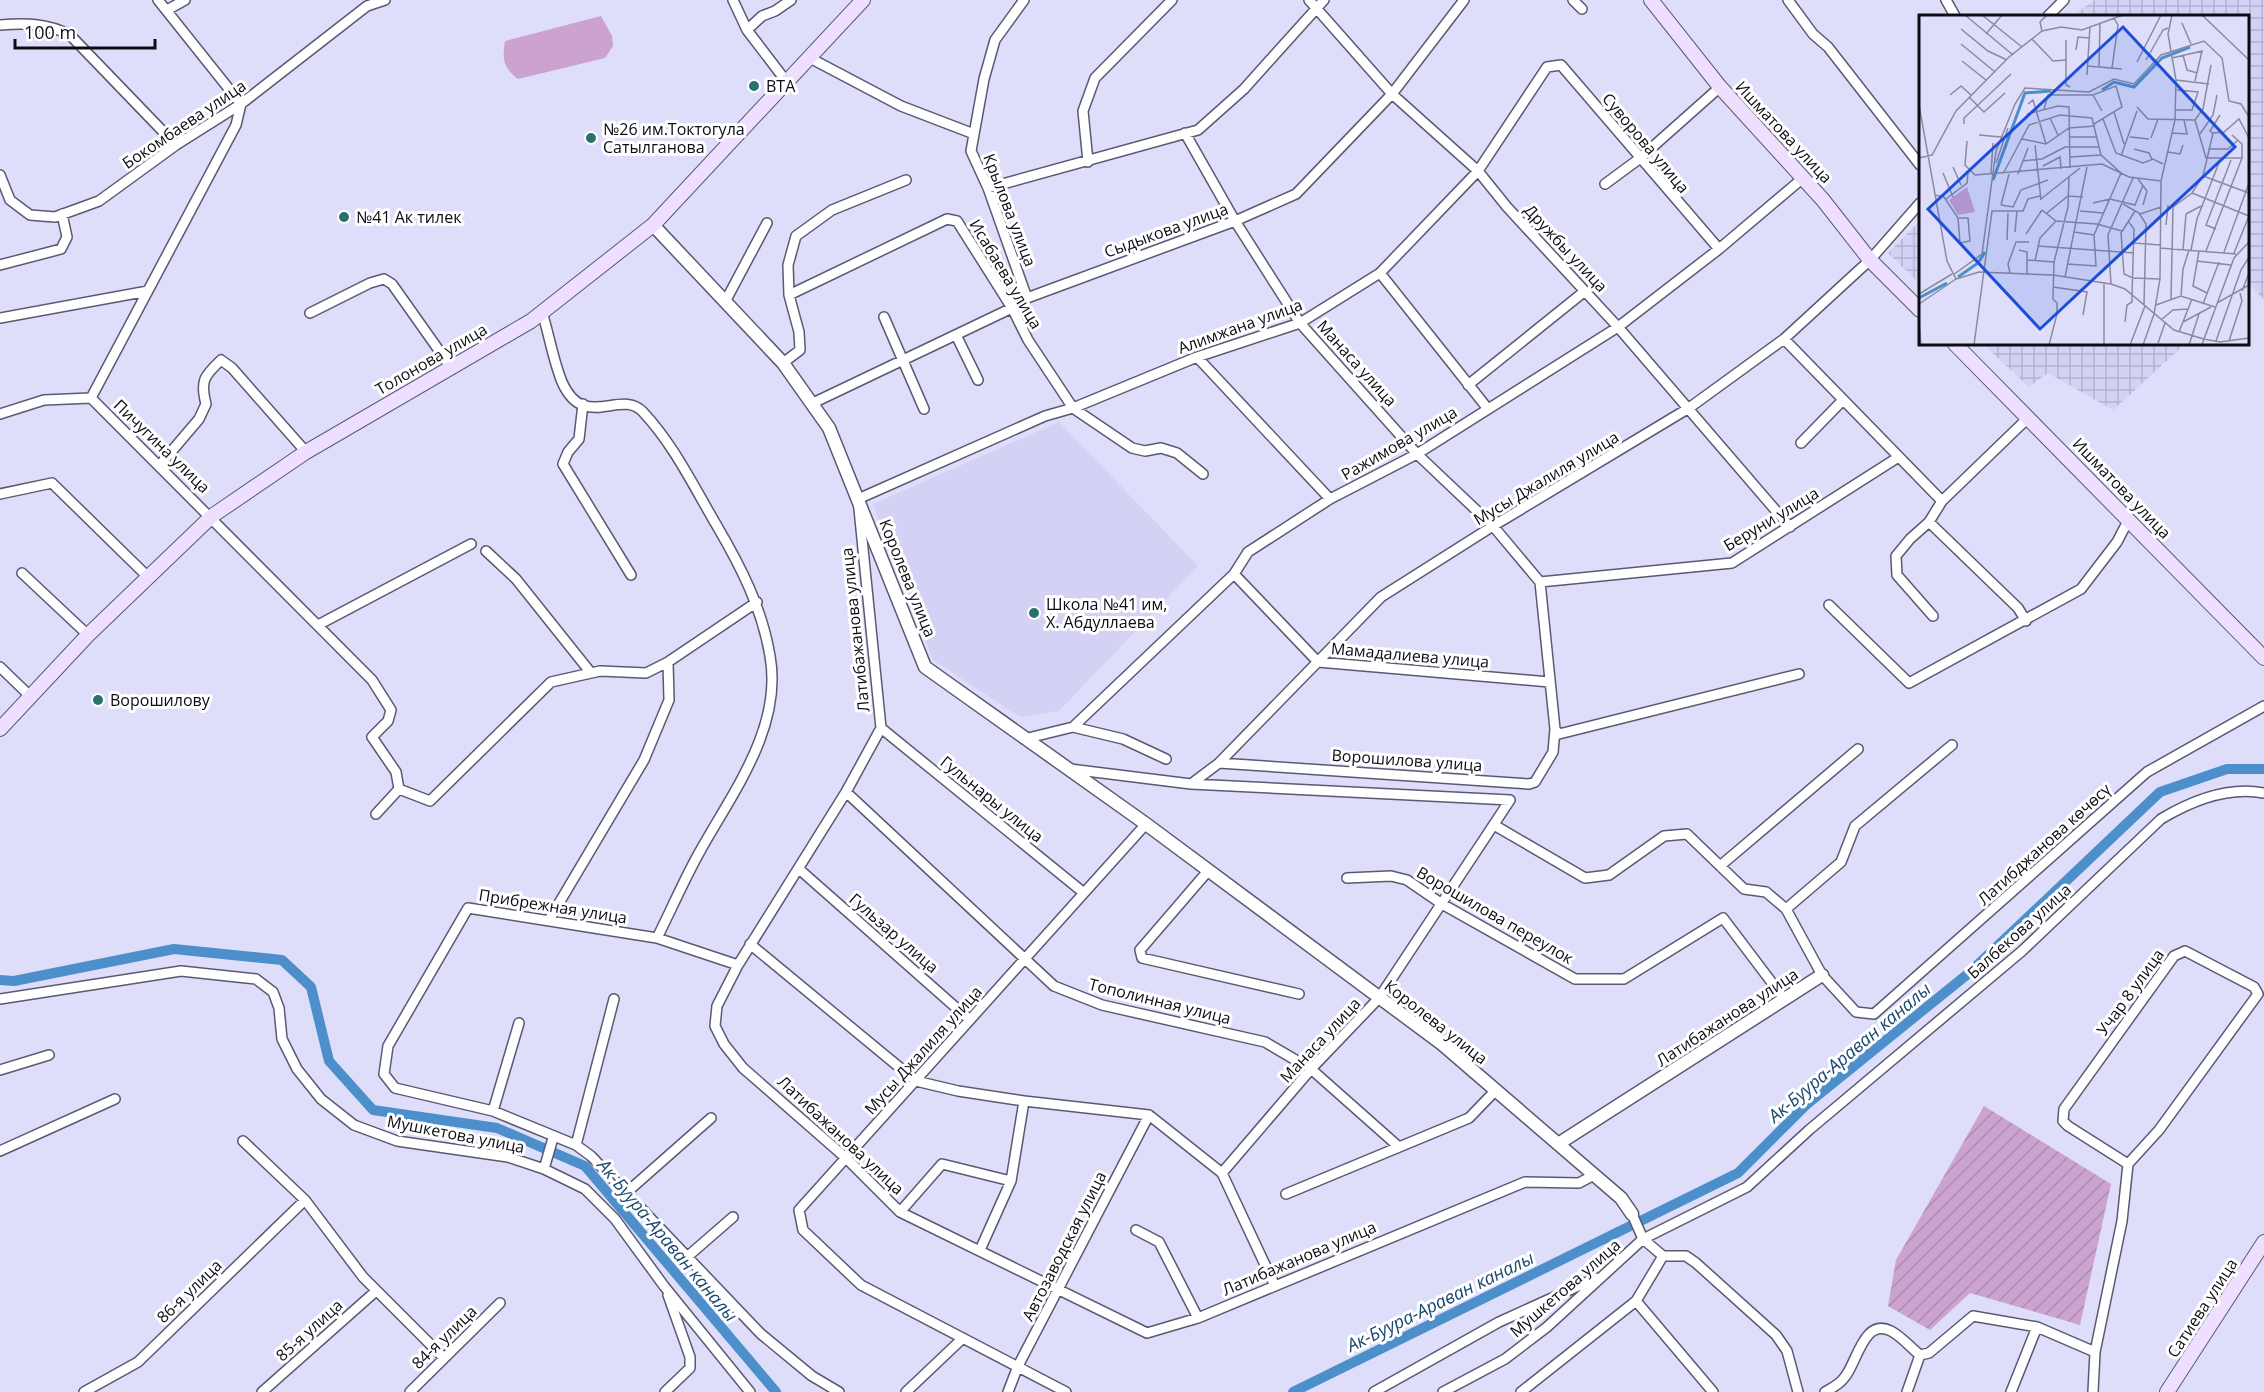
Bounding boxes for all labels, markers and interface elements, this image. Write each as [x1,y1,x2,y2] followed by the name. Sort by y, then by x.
[15,12,154,50] scale bar
[1919,15,2249,345] inset map
[24,20,76,44] text: 100 m
[118,74,250,174] street label: Бокомбаева улица
[766,75,796,97] place label: BTA
[1731,76,1837,188] street label: Ишматова улица
[747,79,761,93] marker: BTA
[1597,88,1695,198] street label: Суворова улица
[603,118,745,158] place label: №26 им.Токтогула Сатылганова
[584,131,598,145] marker: №26 им.Токтогула Сатылганова
[978,150,1042,270] street label: Крылова улица
[1101,197,1231,263] street label: Сыдыкова улица
[1520,199,1612,297] street label: Дружбы улица
[356,206,462,228] place label: №41 Ак тилек
[337,210,351,224] marker: №41 Ак тилек
[964,215,1048,333] street label: Исабаева улица
[1175,293,1305,359] street label: Алимжана улица
[1312,315,1402,411] street label: Манаса улица
[371,318,491,400] street label: Толонова улица
[109,394,215,498] street label: Пичугина улица
[1337,401,1461,485] street label: Ражимова улица
[1469,426,1623,530] street label: Мусы Джалиля улица
[2068,433,2176,543] street label: Ишматова улица
[1719,482,1823,556] street label: Беруни улица
[874,516,942,640] street label: Королева улица
[835,547,875,713] street label: Латибажанова улица
[1046,593,1167,633] place label: Школа №41 им, Х. Абдуллаева
[1027,606,1041,620] marker: Школа №41 им, Х. Абдуллаева
[1330,637,1490,673] street label: Мамадалиева улица
[110,689,211,711] place label: Ворошилову
[91,693,105,707] marker: Ворошилову
[1331,744,1483,776] street label: Ворошилова улица
[936,751,1048,847] street label: Гульнары улица
[1973,778,2115,910] street label: Латибджанова көчөсү
[1413,861,1578,969] street label: Ворошилова переулок
[1962,878,2076,984] street label: Балбекова улица
[477,883,629,929] street label: Прибрежная улица
[845,888,943,978] street label: Гульзар улица
[2091,944,2169,1040] street label: Учар 8 улица
[1652,963,1802,1071] street label: Латибажанова улица
[1087,973,1233,1029] street label: Тополинная улица
[1380,975,1492,1069] street label: Королева улица
[1761,977,1936,1129] water label: Ак-Буура-Араван каналы
[859,981,987,1119] street label: Мусы Джалиля улица
[1275,993,1365,1087] street label: Манаса улица
[773,1071,909,1199] street label: Латибажанова улица
[385,1110,527,1158] street label: Мушкетова улица
[591,1152,743,1327] water label: Ак-Буура-Араван каналы
[1017,1167,1111,1325] street label: Автозаводская улица
[1219,1216,1379,1300] street label: Латибажанова улица
[1505,1234,1625,1342] street label: Мушкетова улица
[1341,1245,1538,1358] water label: Ак-Буура-Араван каналы
[152,1254,226,1328] street label: 86-я улица
[2162,1254,2242,1362] street label: Сатиева улица
[271,1294,347,1366] street label: 85-я улица
[407,1300,481,1374] street label: 84-я улица

